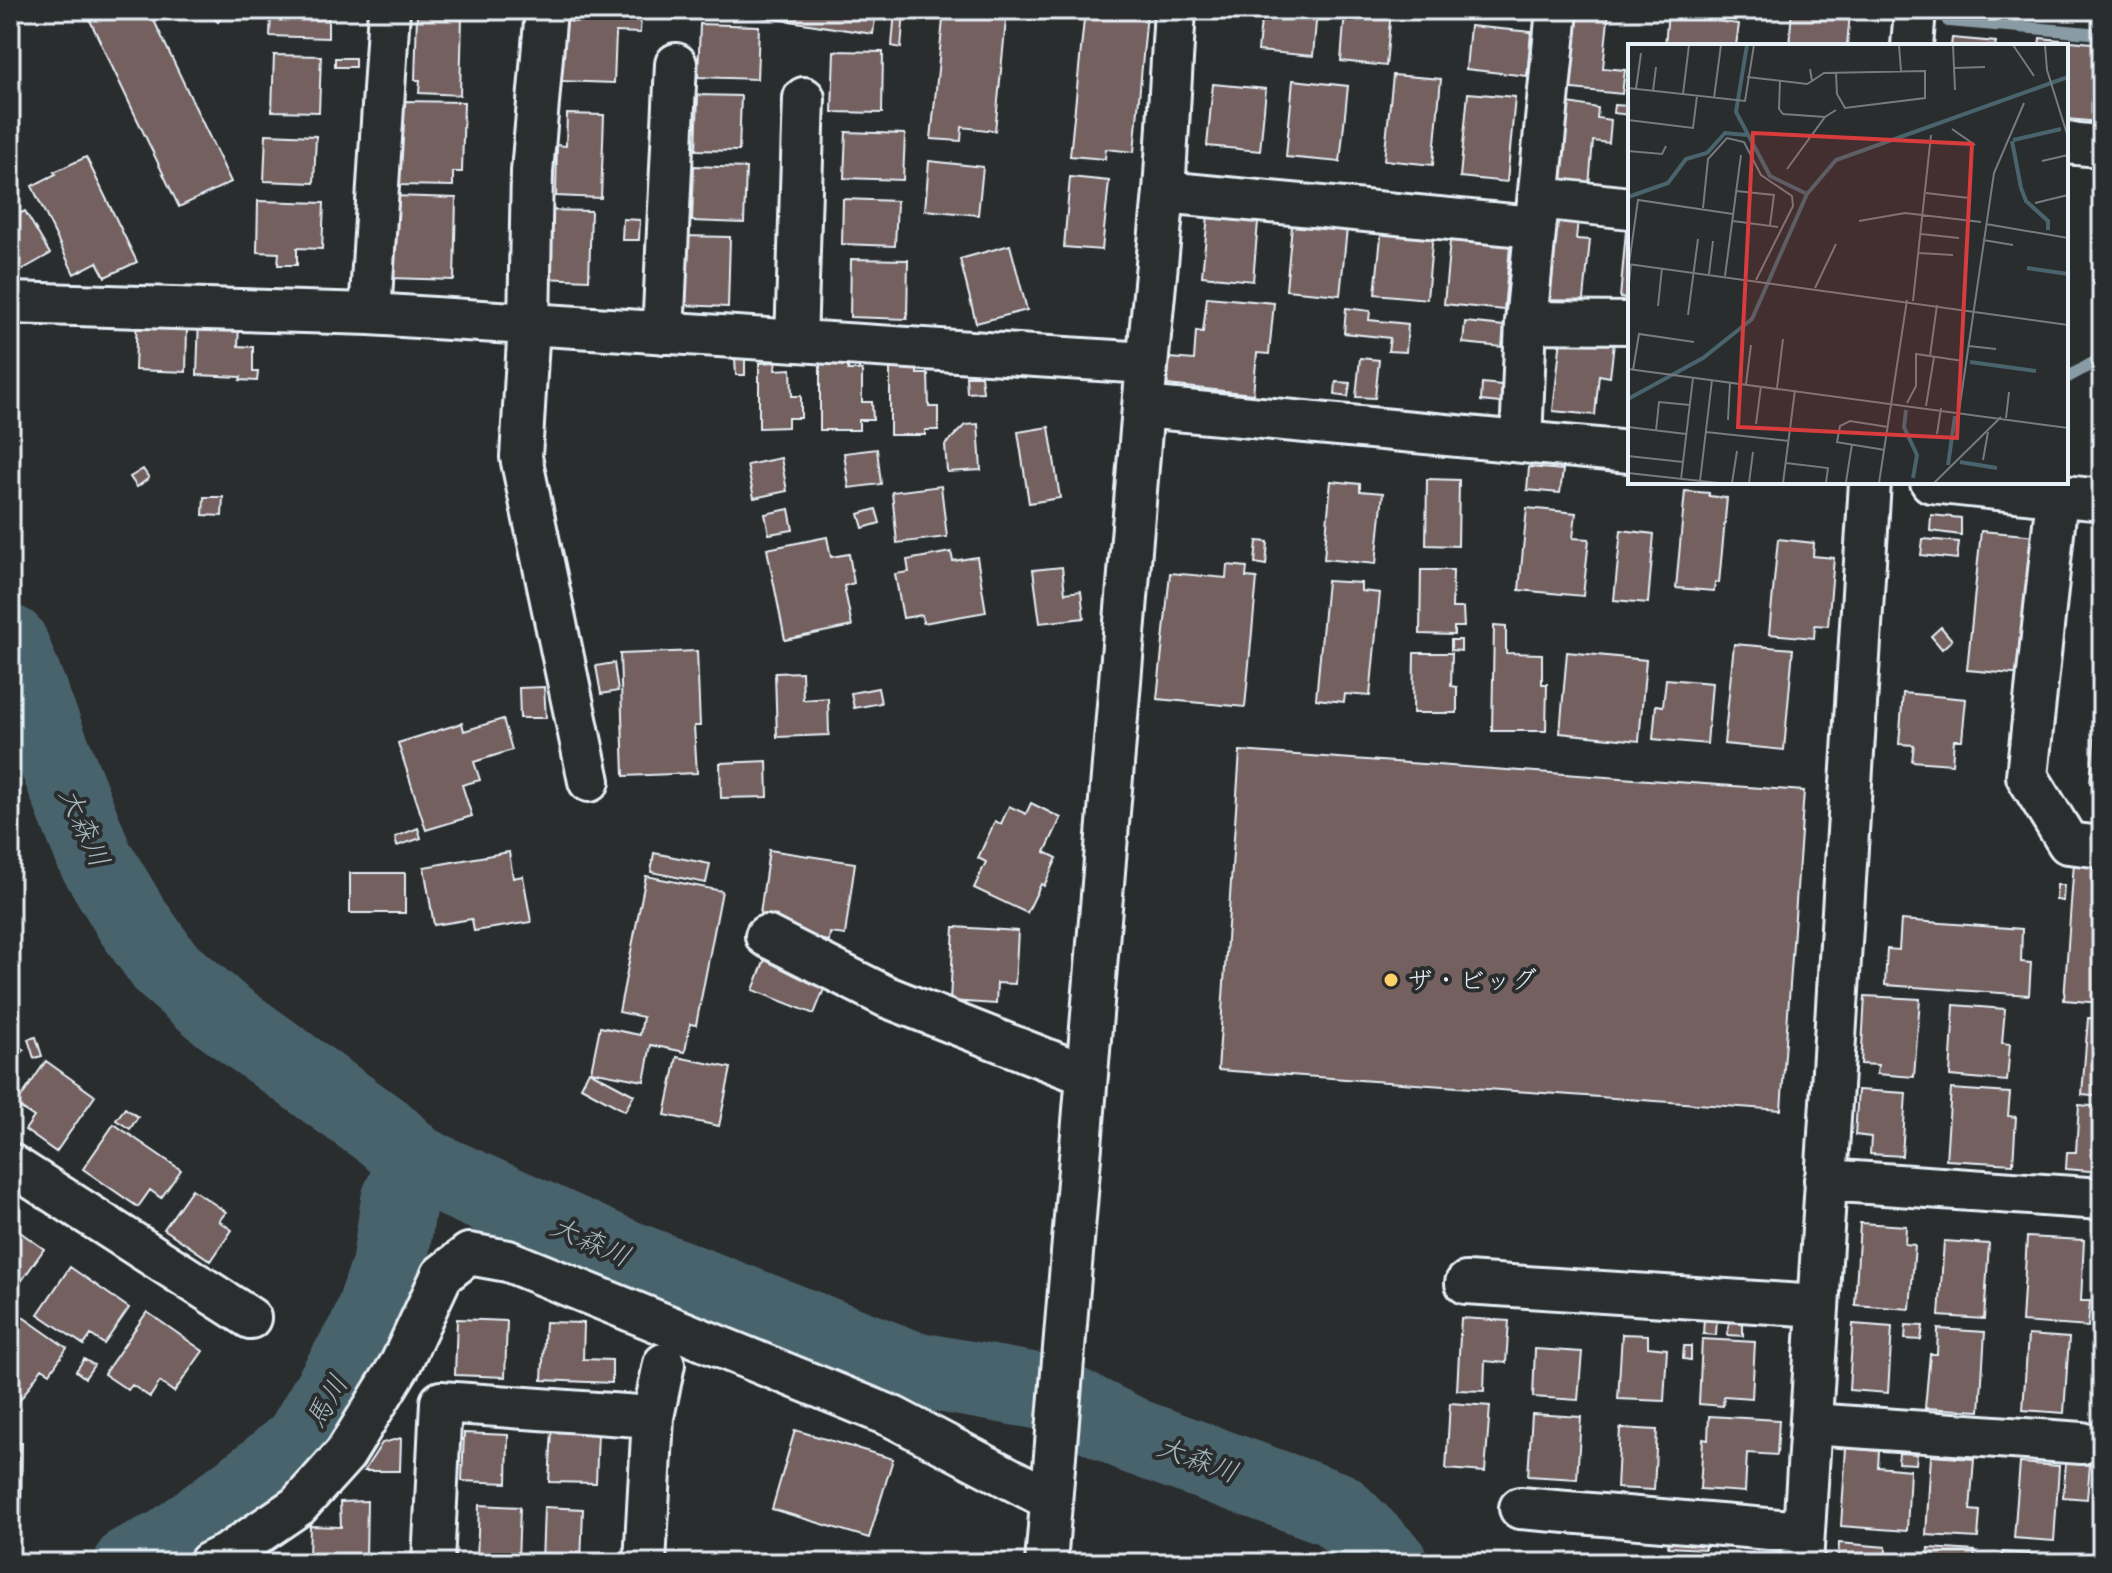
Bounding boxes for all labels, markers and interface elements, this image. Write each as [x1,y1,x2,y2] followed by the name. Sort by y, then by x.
[1628,44,2068,484] inset map
[45,780,120,876] water label: 大森川
[1407,961,1537,1003] place label: ザ・ビッグ
[1382,971,1400,989] marker: ザ・ビッグ
[542,1206,638,1281] water label: 大森川
[295,1367,362,1438] water label: 馬川
[1150,1426,1244,1497] water label: 大森川

